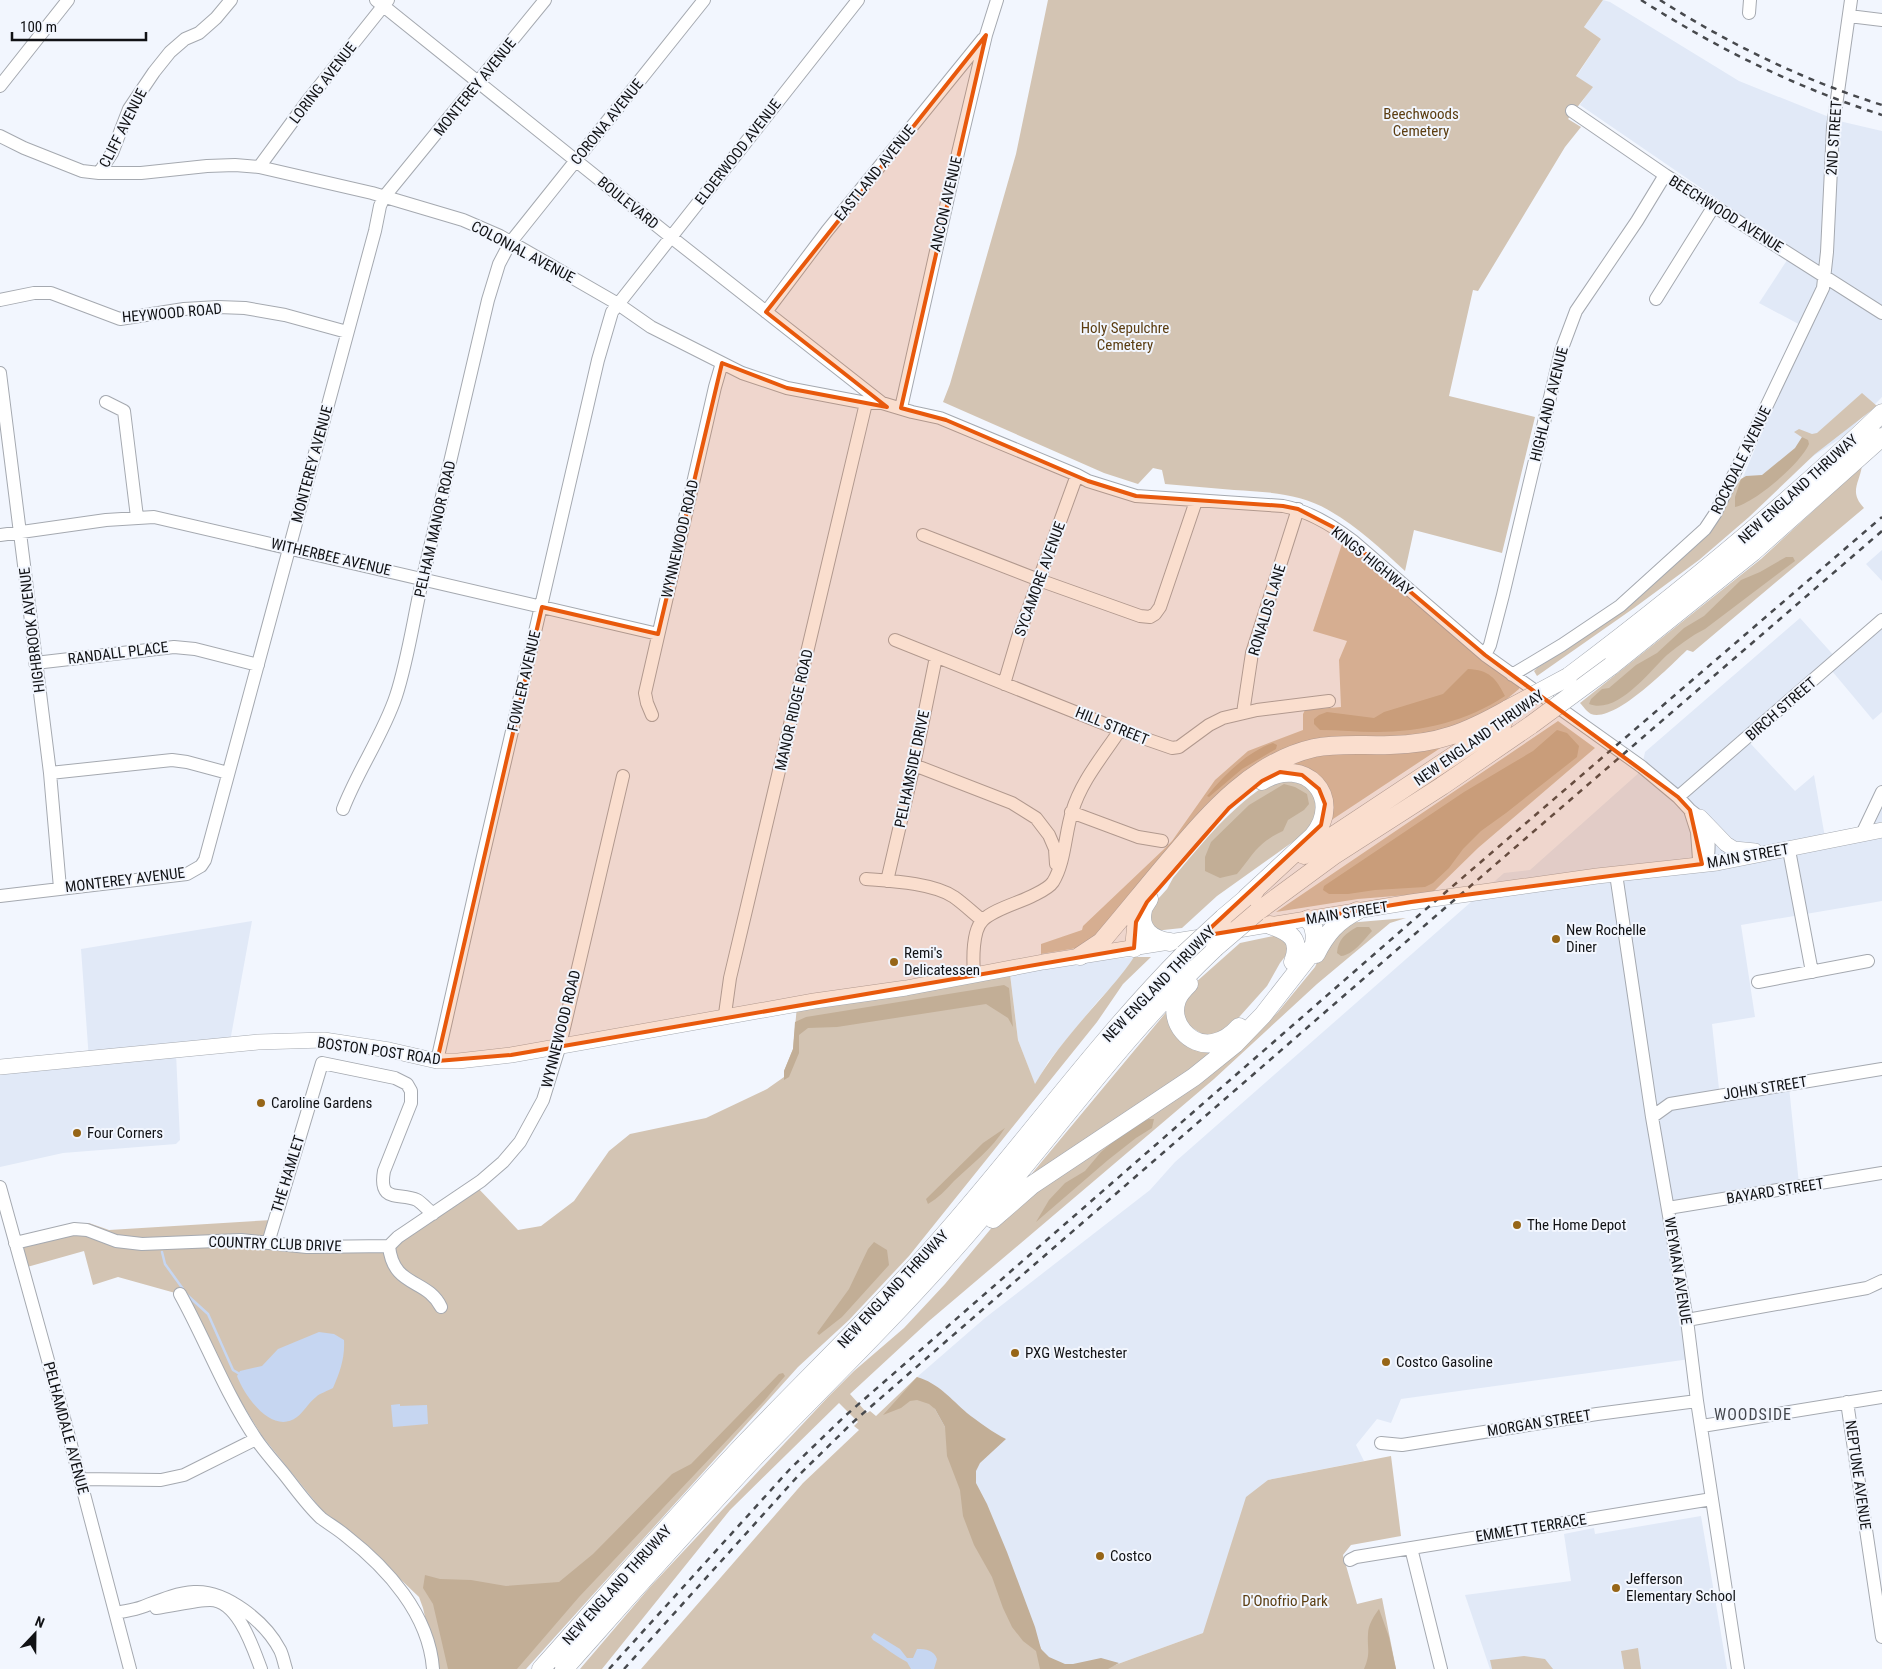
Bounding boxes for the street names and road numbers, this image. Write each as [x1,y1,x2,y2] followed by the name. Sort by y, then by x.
[430,35,520,139] street label: MONTEREY AVENUE
[286,39,360,127] street label: LORING AVENUE
[567,76,647,168] street label: CORONA AVENUE
[95,85,151,171] street label: CLIFF AVENUE
[691,96,785,208] street label: ELDERWOOD AVENUE
[1822,100,1846,176] street label: 2ND STREET
[831,121,919,225] street label: EASTLAND AVENUE
[926,155,966,253] street label: ANCON AVENUE
[1666,172,1786,256] street label: BEECHWOOD AVENUE
[594,173,662,233] street label: BOULEVARD
[468,217,578,287] street label: COLONIAL AVENUE
[121,300,223,326] street label: HEYWOOD ROAD
[1526,345,1572,463] street label: HIGHLAND AVENUE
[288,403,336,525] street label: MONTEREY AVENUE
[1707,403,1775,517] street label: ROCKDALE AVENUE
[1735,431,1862,547] street label: NEW ENGLAND THRUWAY
[411,459,459,599] street label: PELHAM MANOR ROAD
[658,478,702,600] street label: WYNNEWOOD ROAD
[1011,519,1069,639] street label: SYCAMORE AVENUE
[1328,523,1416,599] street label: KINGS HIGHWAY
[269,534,393,580] street label: WITHERBEE AVENUE
[1245,562,1289,658] street label: RONALDS LANE
[15,566,49,694] street label: HIGHBROOK AVENUE
[504,629,544,733] street label: FOWLER AVENUE
[67,638,169,668] street label: RANDALL PLACE
[771,648,817,772] street label: MANOR RIDGE ROAD
[1742,673,1820,745] street label: BIRCH STREET
[1411,686,1548,790] street label: NEW ENGLAND THRUWAY
[1073,703,1151,749] street label: HILL STREET
[891,709,933,829] street label: PELHAMSIDE DRIVE
[1706,840,1791,872] street label: MAIN STREET
[64,864,186,896] street label: MONTEREY AVENUE
[1305,898,1390,928] street label: MAIN STREET
[1099,922,1219,1046] street label: NEW ENGLAND THRUWAY
[538,968,584,1090] street label: WYNNEWOOD ROAD
[316,1033,442,1069] street label: BOSTON POST ROAD
[1722,1072,1808,1104] street label: JOHN STREET
[268,1133,308,1215] street label: THE HAMLET
[1725,1174,1825,1208] street label: BAYARD STREET
[1661,1216,1695,1326] street label: WEYMAN AVENUE
[834,1226,952,1352] street label: NEW ENGLAND THRUWAY
[208,1233,342,1255] street label: COUNTRY CLUB DRIVE
[40,1360,92,1496] street label: PELHAMDALE AVENUE
[1486,1406,1592,1440] street label: MORGAN STREET
[1841,1419,1875,1531] street label: NEPTUNE AVENUE
[1474,1510,1588,1546] street label: EMMETT TERRACE
[559,1521,675,1648] street label: NEW ENGLAND THRUWAY

